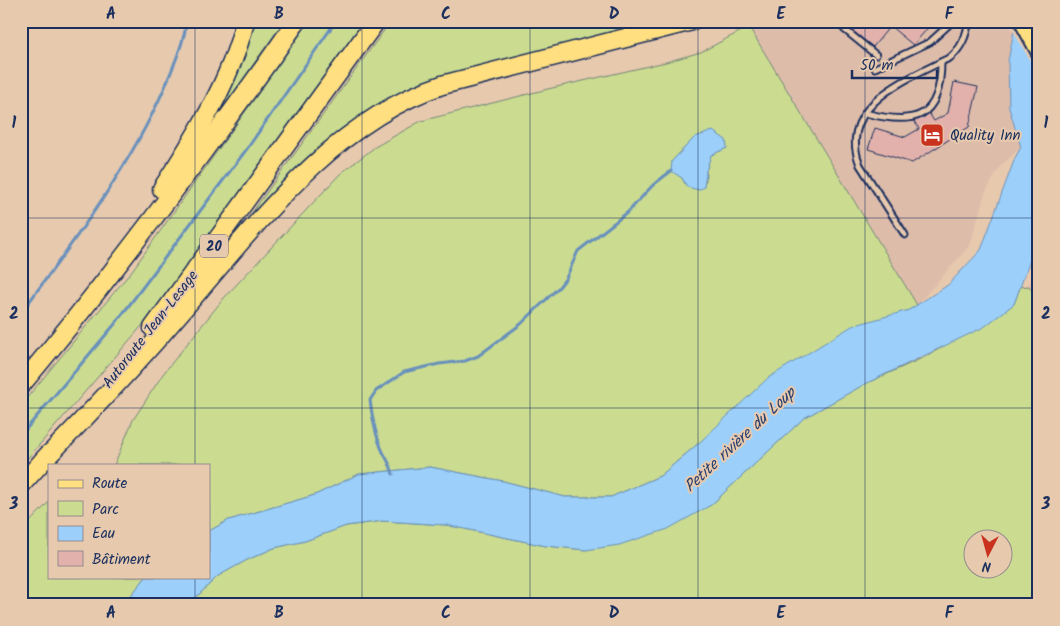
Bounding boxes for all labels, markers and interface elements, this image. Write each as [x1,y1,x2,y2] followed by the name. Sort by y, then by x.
[106,2,116,27] text: A
[274,2,284,27] text: B
[441,2,451,27] text: C
[609,2,620,27] text: D
[777,2,787,27] text: E
[945,2,955,27] text: F
[852,48,938,80] scale bar
[860,54,894,78] text: 50 m
[12,111,17,136] text: 1
[1044,111,1049,136] text: 1
[919,122,945,148] hotel icon: Quality Inn
[950,124,1021,148] place label: Quality Inn
[200,235,228,258] road number: 20
[97,265,205,394] street label: Autoroute Jean-Lesage
[9,302,19,327] text: 2
[1041,302,1051,327] text: 2
[679,380,803,499] water label: Petite rivière du Loup
[48,464,210,578] legend
[92,472,128,496] text: Route
[9,492,19,517] text: 3
[1041,492,1051,517] text: 3
[92,498,119,522] text: Parc
[92,522,115,546] text: Eau
[962,528,1012,578] north arrow
[92,548,151,572] text: Bâtiment
[981,555,992,577] text: N
[106,601,116,626] text: A
[274,601,284,626] text: B
[441,601,451,626] text: C
[609,601,620,626] text: D
[777,601,787,626] text: E
[945,601,955,626] text: F

